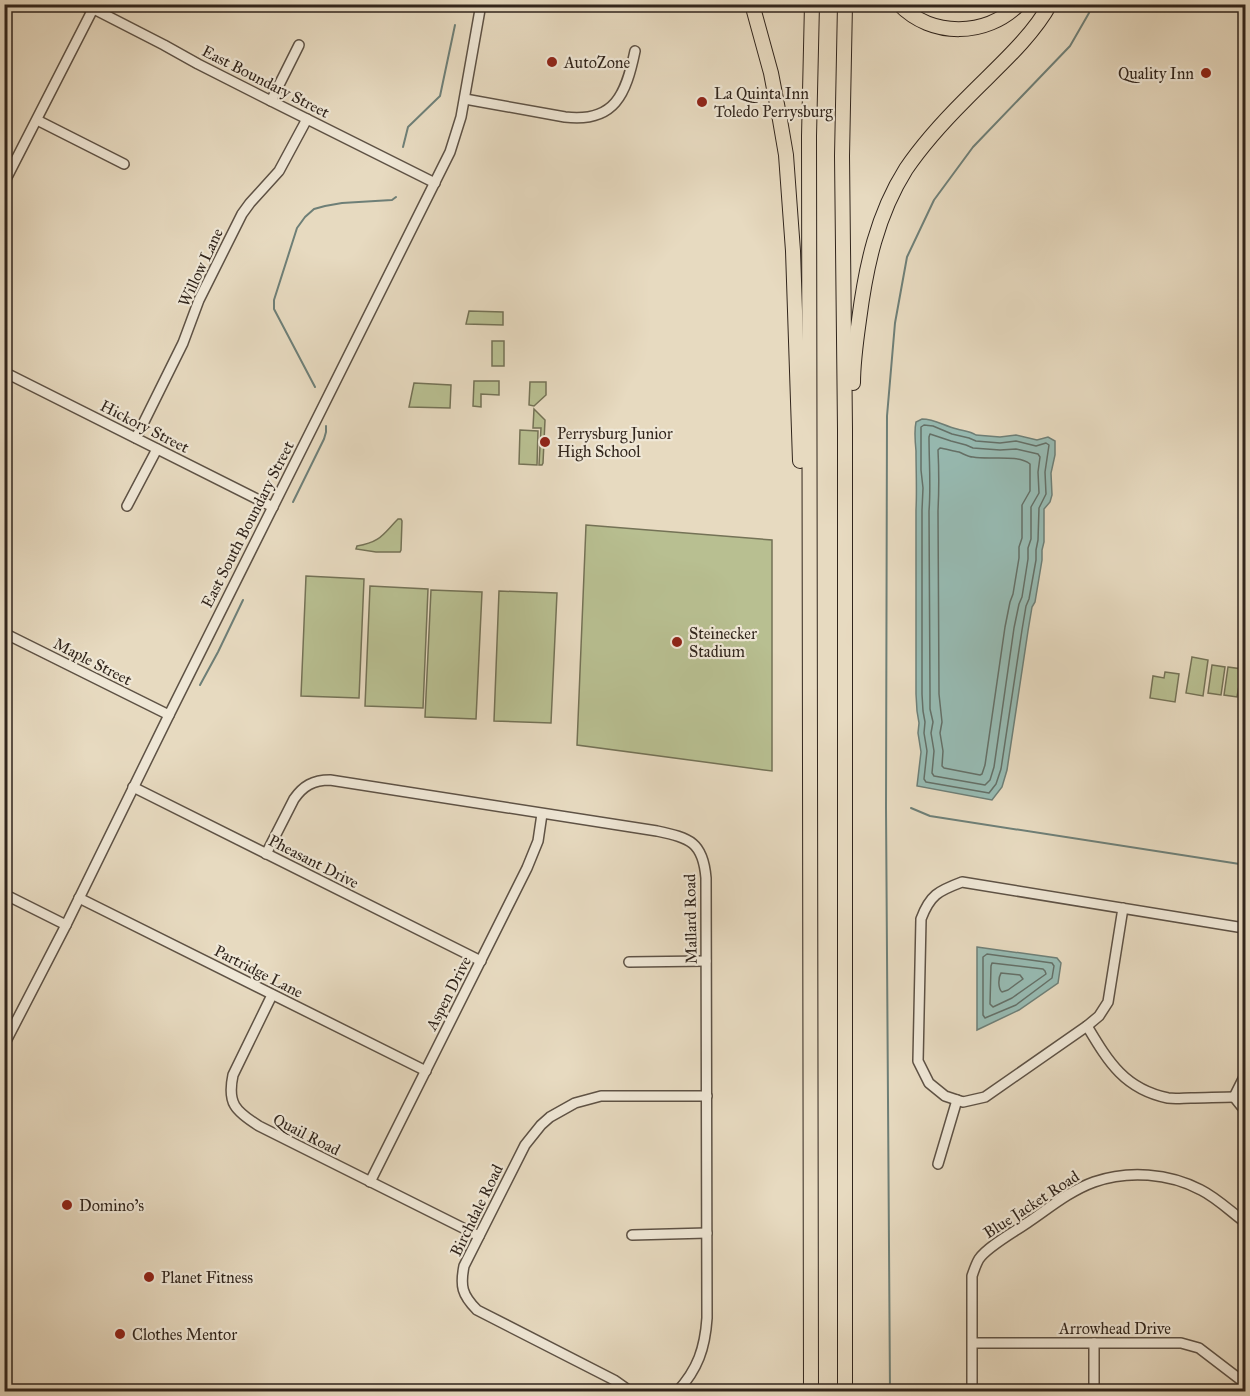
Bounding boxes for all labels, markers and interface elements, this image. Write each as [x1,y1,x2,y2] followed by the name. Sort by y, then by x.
[199,41,333,122] street label: East Boundary Street
[563,53,631,72] place label: AutoZone
[545,55,559,69] marker: AutoZone
[1118,64,1194,83] place label: Quality Inn
[1199,66,1213,80] marker: Quality Inn
[714,84,833,122] place label: La Quinta Inn Toledo Perrysburg
[695,95,709,109] marker: La Quinta Inn Toledo Perrysburg
[174,225,227,309] street label: Willow Lane
[97,396,193,457] street label: Hickory Street
[557,424,673,462] place label: Perrysburg Junior High School
[538,435,552,449] marker: Perrysburg Junior High School
[197,437,298,611] street label: East South Boundary Street
[689,624,757,661] place label: Steinecker Stadium
[50,634,135,689] street label: Maple Street
[670,635,684,649] marker: Steinecker Stadium
[265,831,362,892] street label: Pheasant Drive
[680,874,701,964] street label: Mallard Road
[211,941,307,1003] street label: Partridge Lane
[421,953,475,1034] street label: Aspen Drive
[270,1109,344,1159] street label: Quail Road
[446,1161,507,1259] street label: Birchdale Road
[980,1166,1083,1243] street label: Blue Jacket Road
[79,1196,144,1215] place label: Domino's
[60,1198,74,1212] marker: Domino's
[161,1268,253,1287] place label: Planet Fitness
[142,1270,156,1284] marker: Planet Fitness
[1058,1319,1171,1338] street label: Arrowhead Drive
[132,1325,237,1344] place label: Clothes Mentor
[113,1327,127,1341] marker: Clothes Mentor

